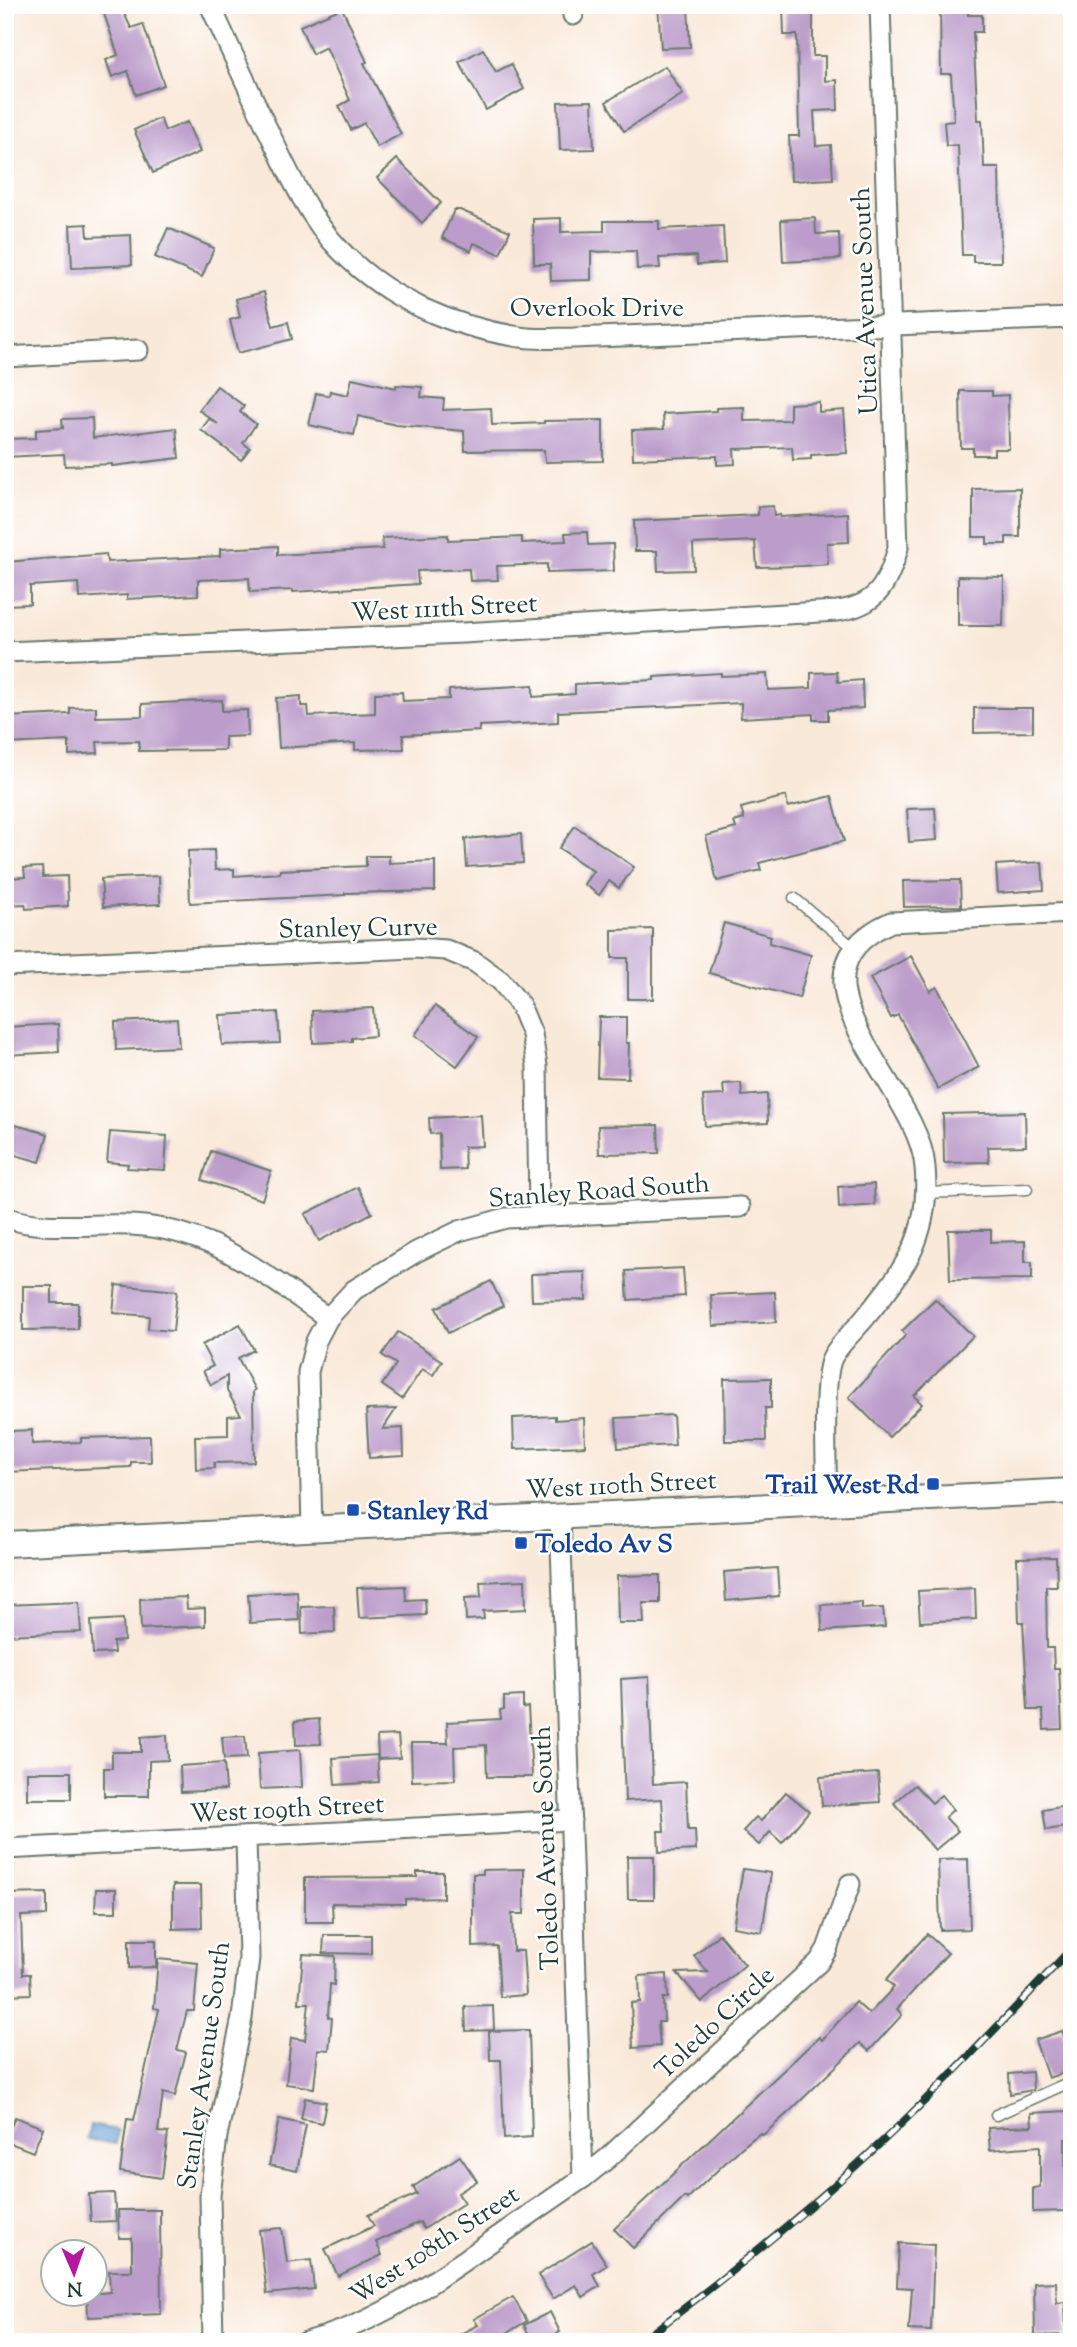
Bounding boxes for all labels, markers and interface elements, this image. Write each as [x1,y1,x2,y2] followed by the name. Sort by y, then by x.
[844,186,889,415] street label: Utica Avenue South
[510,291,684,328] street label: Overlook Drive
[350,586,538,633] street label: West 111th Street
[278,910,438,949] street label: Stanley Curve
[487,1166,711,1219] street label: Stanley Road South
[525,1463,718,1510] street label: West 110th Street
[765,1468,919,1505] place label: Trail West Rd
[925,1476,941,1492] marker: Trail West Rd
[367,1494,489,1531] place label: Stanley Rd
[345,1502,361,1518] marker: Stanley Rd
[535,1527,673,1564] place label: Toledo Av S
[513,1535,529,1551] marker: Toledo Av S
[525,1725,570,1971] street label: Toledo Avenue South
[189,1787,385,1834] street label: West 109th Street
[170,1939,241,2192] street label: Stanley Avenue South
[648,1959,784,2089] street label: Toledo Circle
[343,2177,527,2315] street label: West 108th Street
[38,2238,108,2308] north arrow
[66,2274,83,2301] text: N

